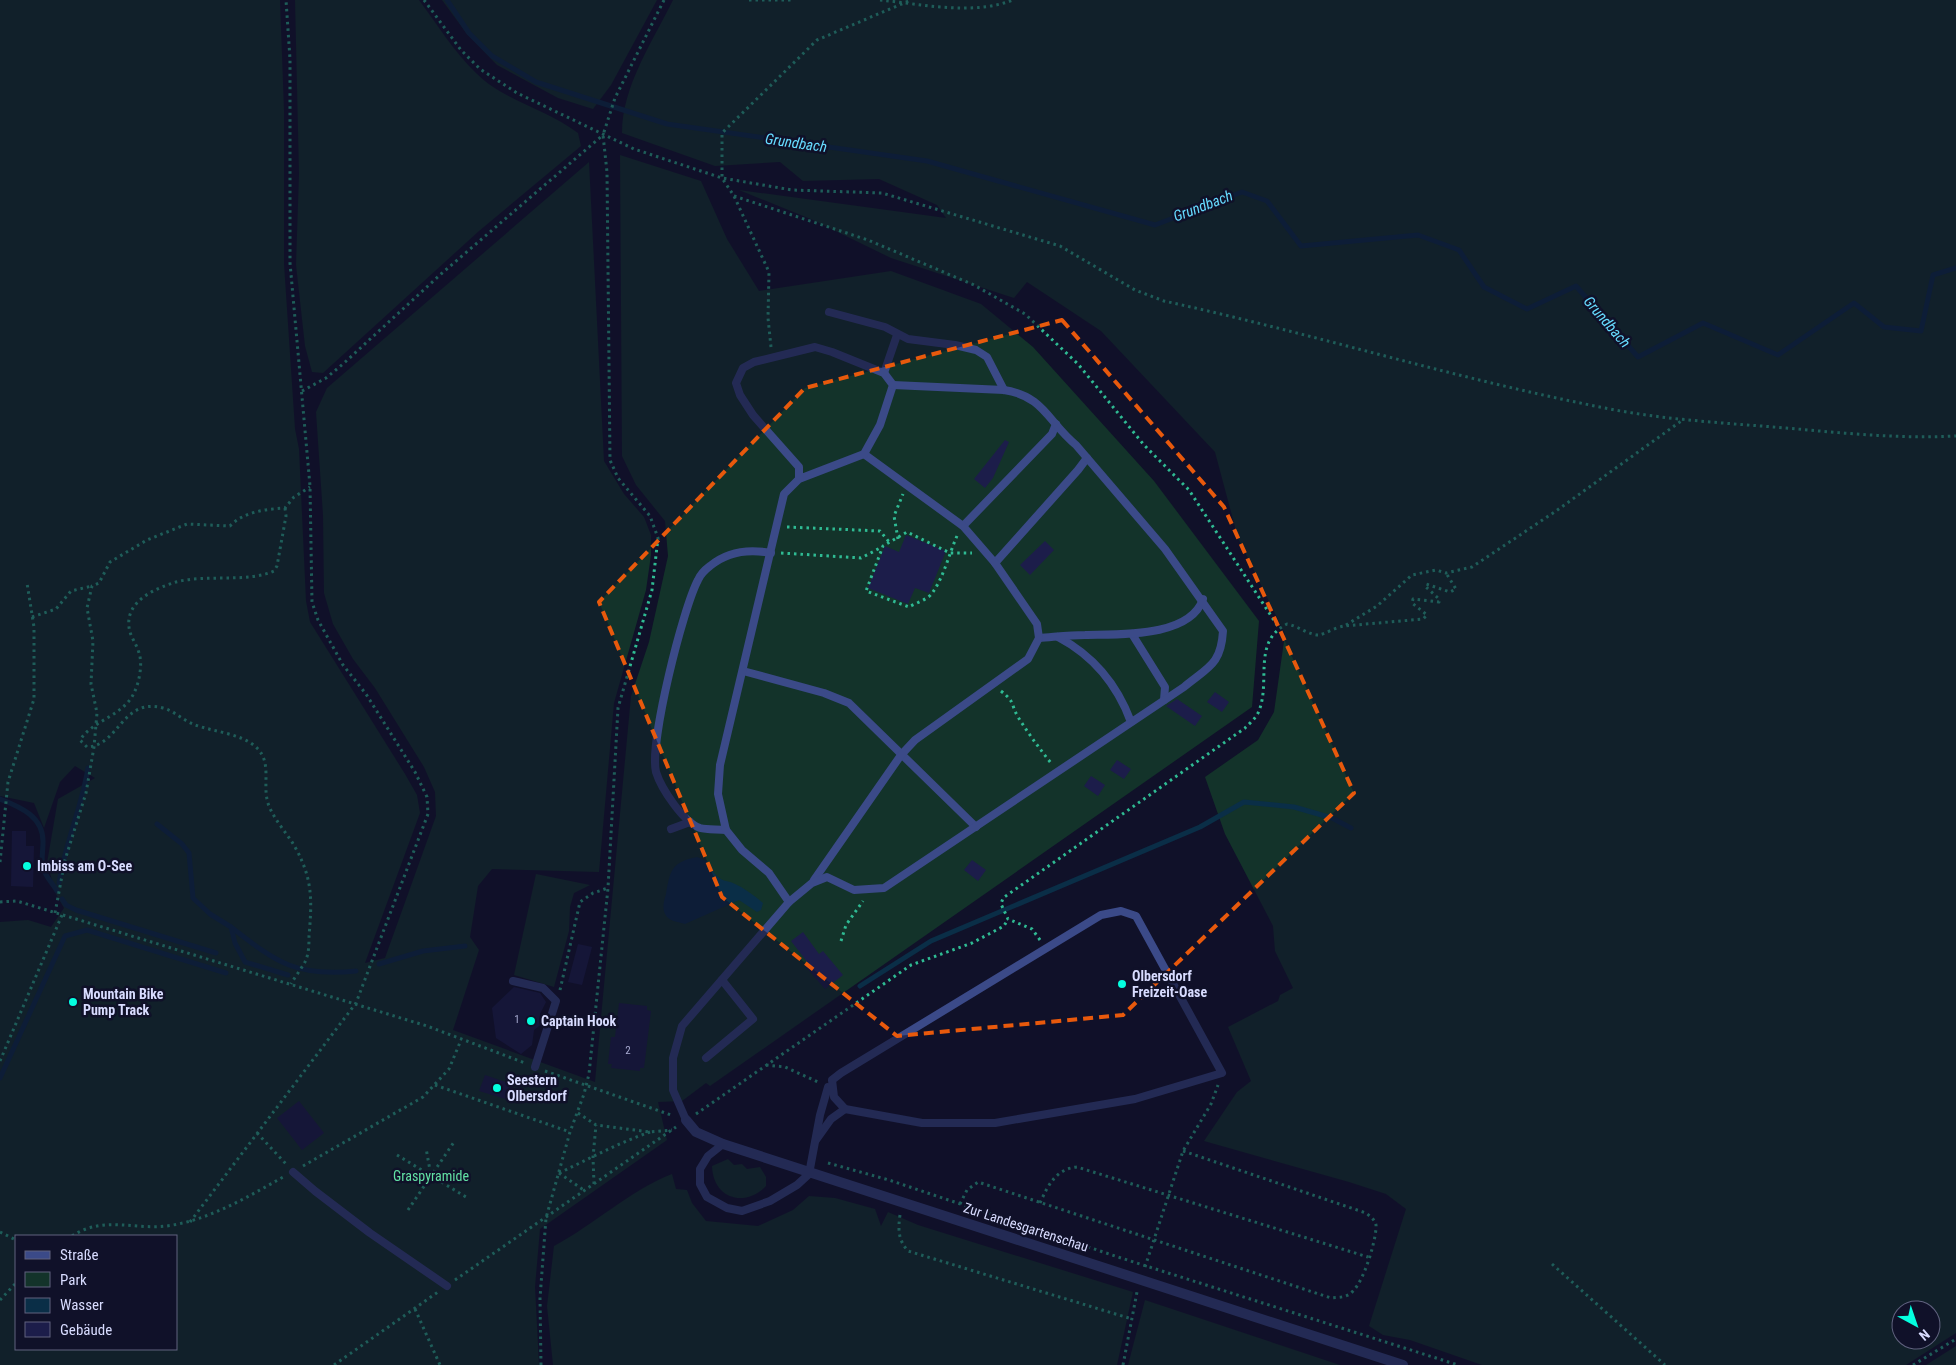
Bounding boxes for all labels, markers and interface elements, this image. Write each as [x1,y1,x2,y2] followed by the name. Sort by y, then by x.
[764,130,828,156] water label: Grundbach
[1171,186,1235,226] water label: Grundbach
[1580,293,1634,351] water label: Grundbach
[37,858,133,874] place label: Imbiss am O-See
[21,860,33,872] marker: Imbiss am O-See
[1132,968,1207,1000] place label: Olbersdorf Freizeit-Oase
[1116,978,1128,990] marker: Olbersdorf Freizeit-Oase
[83,986,164,1018] place label: Mountain Bike Pump Track
[67,996,79,1008] marker: Mountain Bike Pump Track
[514,1013,520,1026] house number: 1
[541,1013,617,1029] place label: Captain Hook
[525,1015,537,1027] marker: Captain Hook
[625,1044,631,1057] house number: 2
[507,1072,567,1104] place label: Seestern Olbersdorf
[491,1082,503,1094] marker: Seestern Olbersdorf
[393,1168,469,1184] park label: Graspyramide
[962,1199,1090,1255] street label: Zur Landesgartenschau
[15,1235,178,1350] legend
[60,1246,99,1264] text: Straße
[60,1271,87,1289] text: Park
[60,1296,104,1314] text: Wasser
[1891,1300,1941,1350] north arrow
[60,1321,112,1339] text: Gebäude
[1916,1326,1933,1344] text: N

